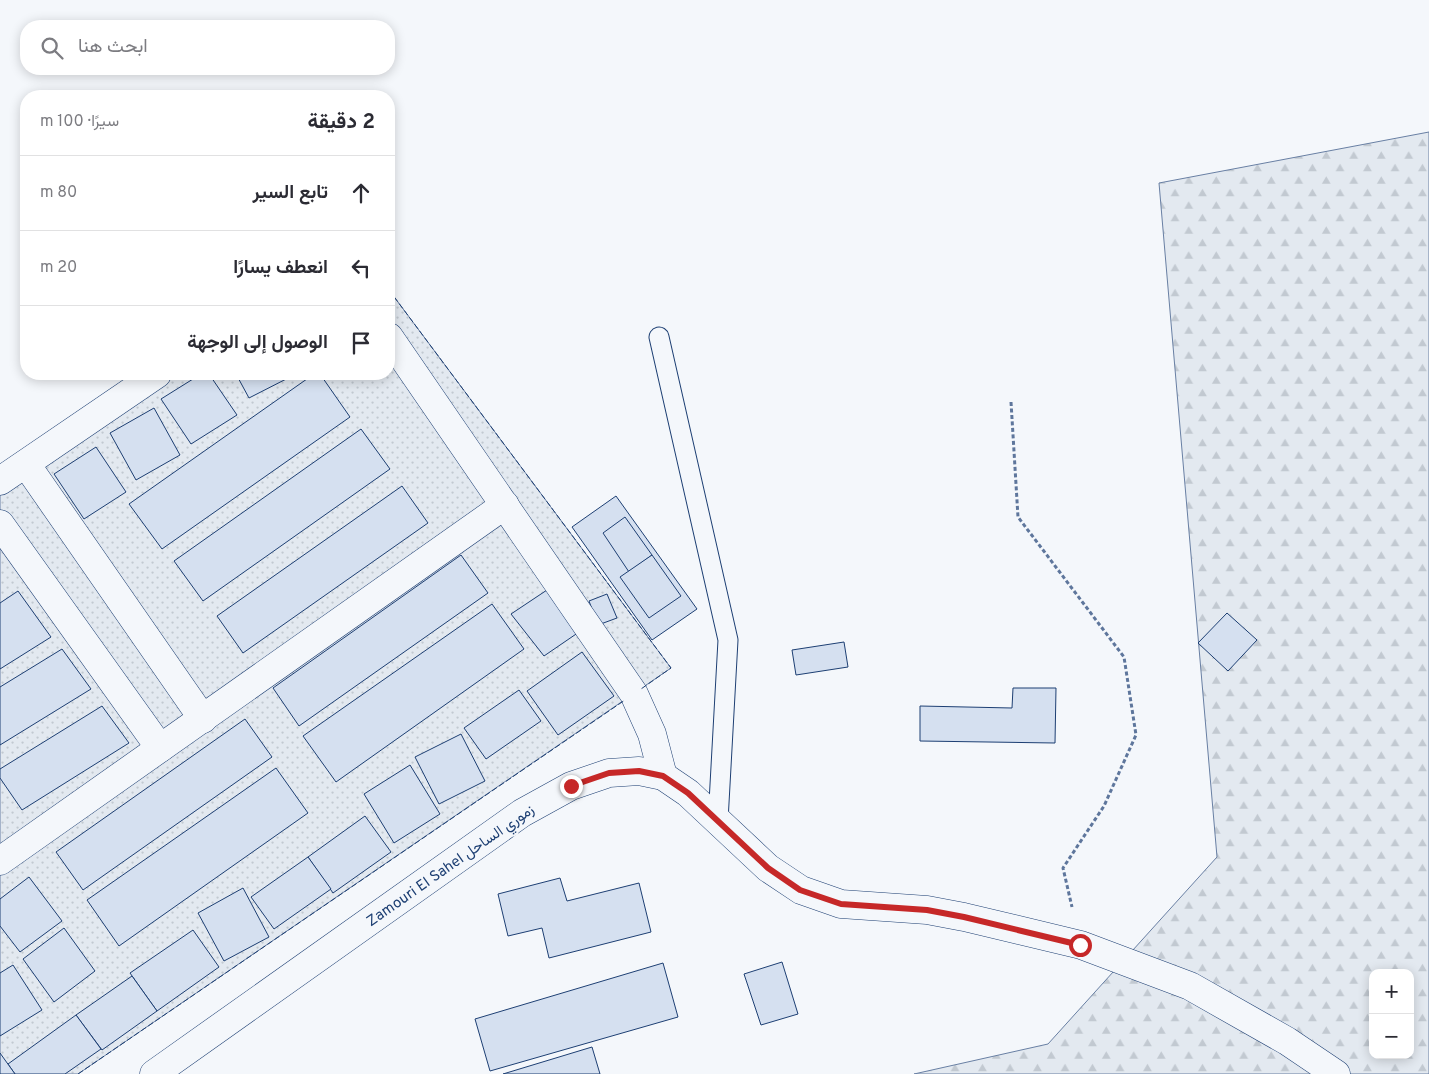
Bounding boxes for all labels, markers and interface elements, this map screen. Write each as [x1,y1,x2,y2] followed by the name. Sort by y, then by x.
[20,20,395,75] search box
[38,34,66,62] icon: search
[78,35,148,59] text: ابحث هنا
[307,109,375,136] text: 2 دقيقة
[40,112,119,132] text: سيرًا · 100 m
[347,179,375,207] icon: ahead
[252,181,328,205] text: تابع السير
[40,183,77,203] text: 80 m
[347,254,375,282] icon: left
[233,256,328,280] text: انعطف يسارًا
[40,258,77,278] text: 20 m
[347,329,375,357] icon: arrive
[187,331,328,355] text: الوصول إلى الوجهة
[560,775,583,798] route end
[363,801,540,933] street label: Zamouri El Sahel زموري الساحل
[1069,934,1092,957] route start
[1369,969,1414,1059] map controls
[1369,969,1414,1014] button: +
[1369,1014,1414,1059] button: −

